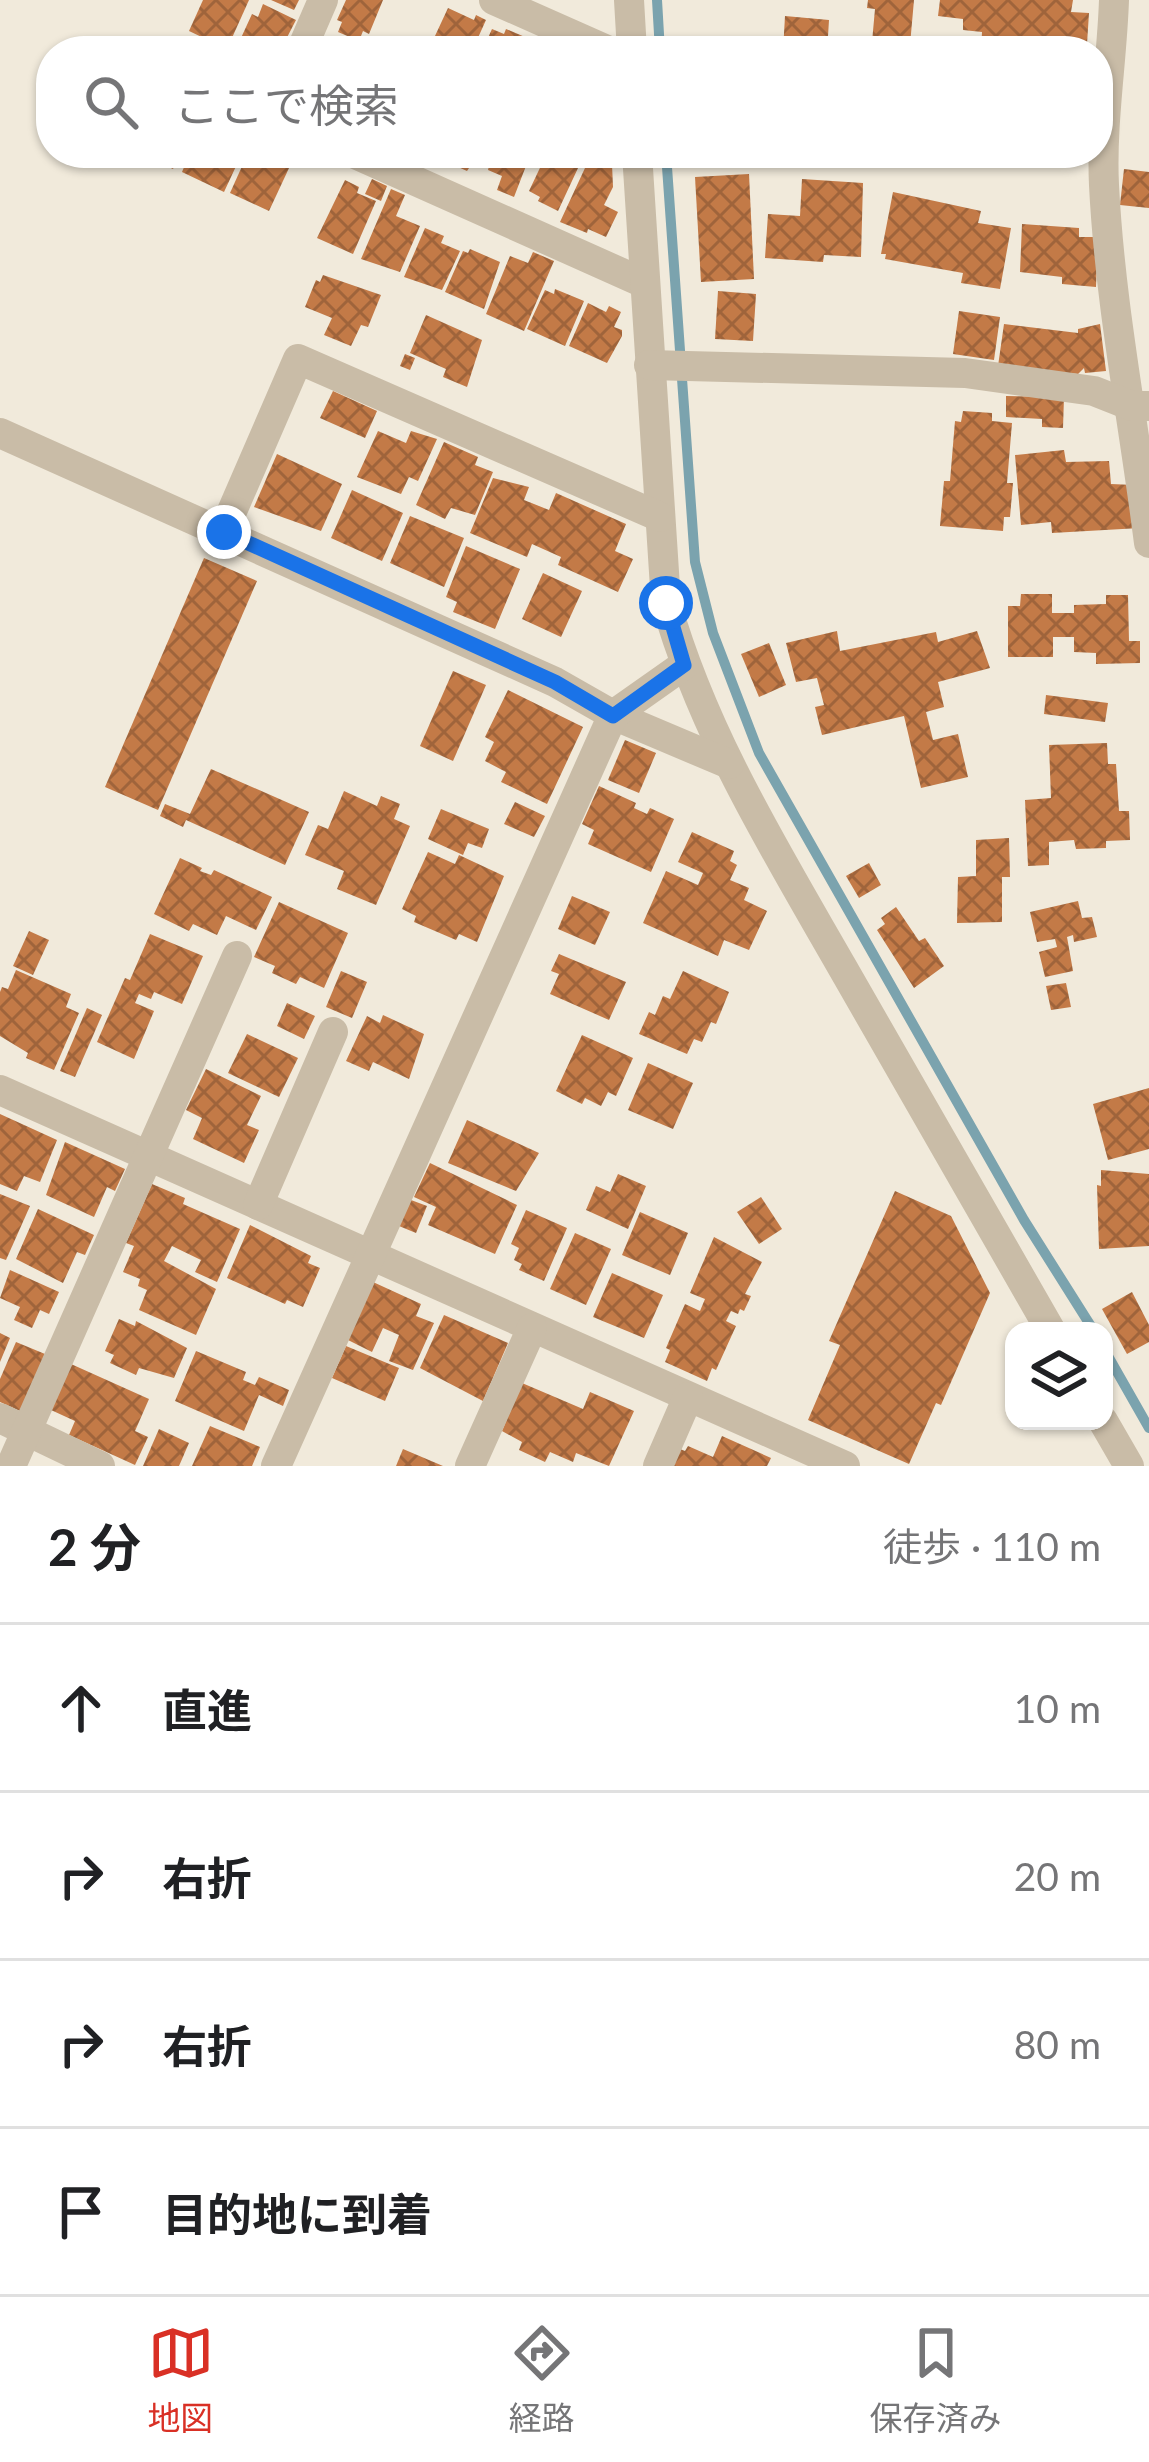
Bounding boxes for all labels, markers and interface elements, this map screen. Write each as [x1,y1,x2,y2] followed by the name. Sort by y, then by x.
[36,36,1113,168] search box
[78,69,144,135] icon: search
[174,78,399,132] text: ここで検索
[197,505,251,559] route end
[639,576,693,630] route start
[1005,1322,1113,1430] map controls
[1005,1322,1113,1430] button: layers
[48,1516,141,1577] text: 2 分
[883,1523,1101,1569] text: 徒歩 · 110 m
[48,1675,114,1741] icon: ahead
[162,1683,252,1737] text: 直進
[1014,1685,1101,1731] text: 10 m
[48,1843,114,1909] icon: right
[162,1851,252,1905] text: 右折
[1014,1853,1101,1899] text: 20 m
[48,2011,114,2077] icon: right
[162,2019,252,2073] text: 右折
[1014,2021,1101,2067] text: 80 m
[48,2179,114,2245] icon: arrive
[162,2187,432,2241] text: 目的地に到着
[148,2320,214,2440] tab: 地図
[509,2320,575,2440] tab: 経路
[870,2320,1002,2440] tab: 保存済み

